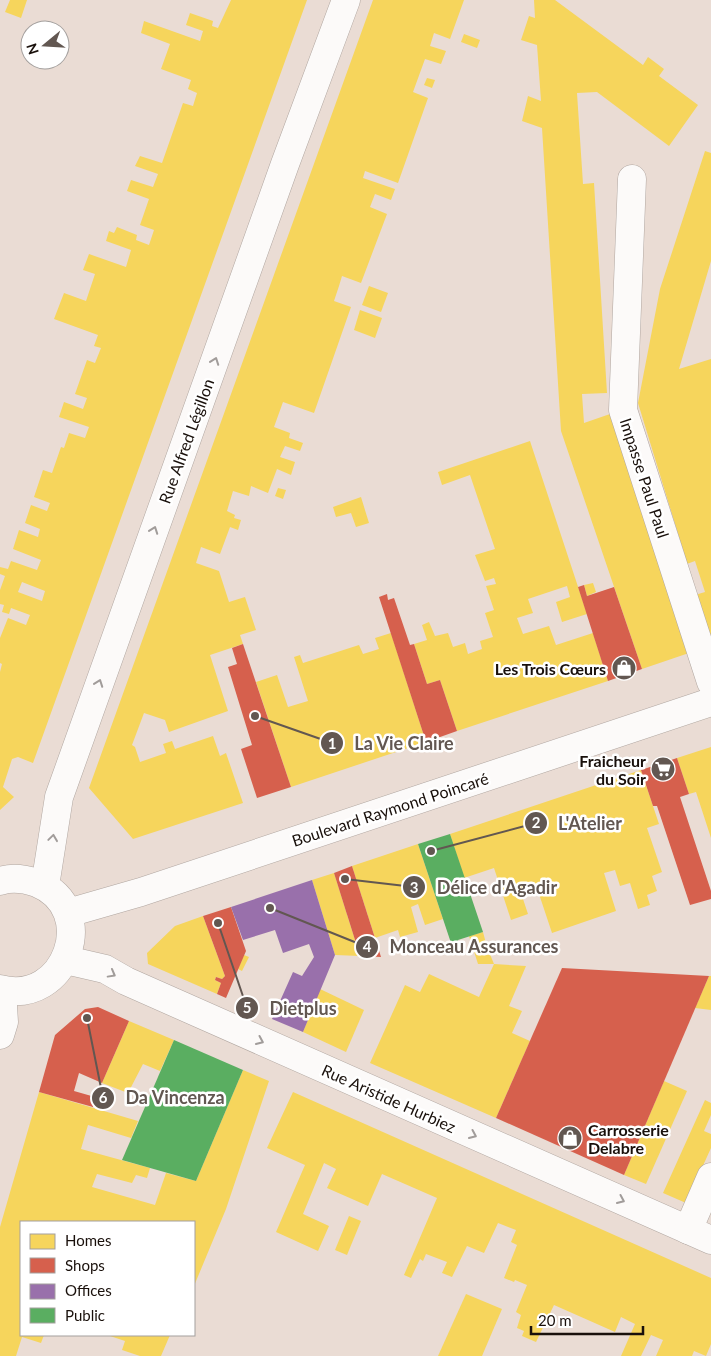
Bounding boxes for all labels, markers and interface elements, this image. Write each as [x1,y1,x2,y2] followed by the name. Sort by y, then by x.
[20,20,70,70] north arrow
[22,41,42,57] text: N
[209,357,219,366] one-way arrow
[155,376,217,506] street label: Rue Alfred Légillon
[617,416,673,540] street label: Impasse Paul Paul
[148,527,158,535] one-way arrow
[611,655,637,681] shop icon: Les Trois Cœurs
[495,659,606,678] place label: Les Trois Cœurs
[93,680,103,688] one-way arrow
[319,727,464,760] callout: La Vie Claire
[354,732,454,754] text: La Vie Claire
[328,734,336,752] text: 1
[579,751,646,788] place label: Fraicheur du Soir
[650,756,676,782] supermarket icon: Fraicheur du Soir
[289,768,491,850] street label: Boulevard Raymond Poincaré
[523,807,632,840] callout: L'Atelier
[558,812,622,834] text: L'Atelier
[532,813,541,831] text: 2
[47,834,58,842] one-way arrow
[401,871,567,904] callout: Délice d'Agadir
[437,876,557,898] text: Délice d'Agadir
[410,878,418,896] text: 3
[354,930,569,963] callout: Monceau Assurances
[390,935,558,957] text: Monceau Assurances
[363,937,372,955] text: 4
[107,967,116,977] one-way arrow
[235,992,347,1025] callout: Dietplus
[269,997,337,1019] text: Dietplus
[243,998,251,1016] text: 5
[255,1034,264,1045] one-way arrow
[319,1060,459,1136] street label: Rue Aristide Hurbiez
[90,1081,235,1114] callout: Da Vincenza
[125,1086,225,1108] text: Da Vincenza
[99,1088,108,1106] text: 6
[588,1120,669,1157] place label: Carrosserie Delabre
[557,1125,583,1151] shop icon: Carrosserie Delabre
[468,1128,477,1139] one-way arrow
[616,1194,625,1205] one-way arrow
[20,1221,195,1336] legend
[65,1231,111,1249] text: Homes
[65,1256,105,1274] text: Shops
[65,1281,112,1299] text: Offices
[531,1304,644,1336] scale bar
[65,1306,105,1324] text: Public
[538,1311,572,1329] text: 20 m

